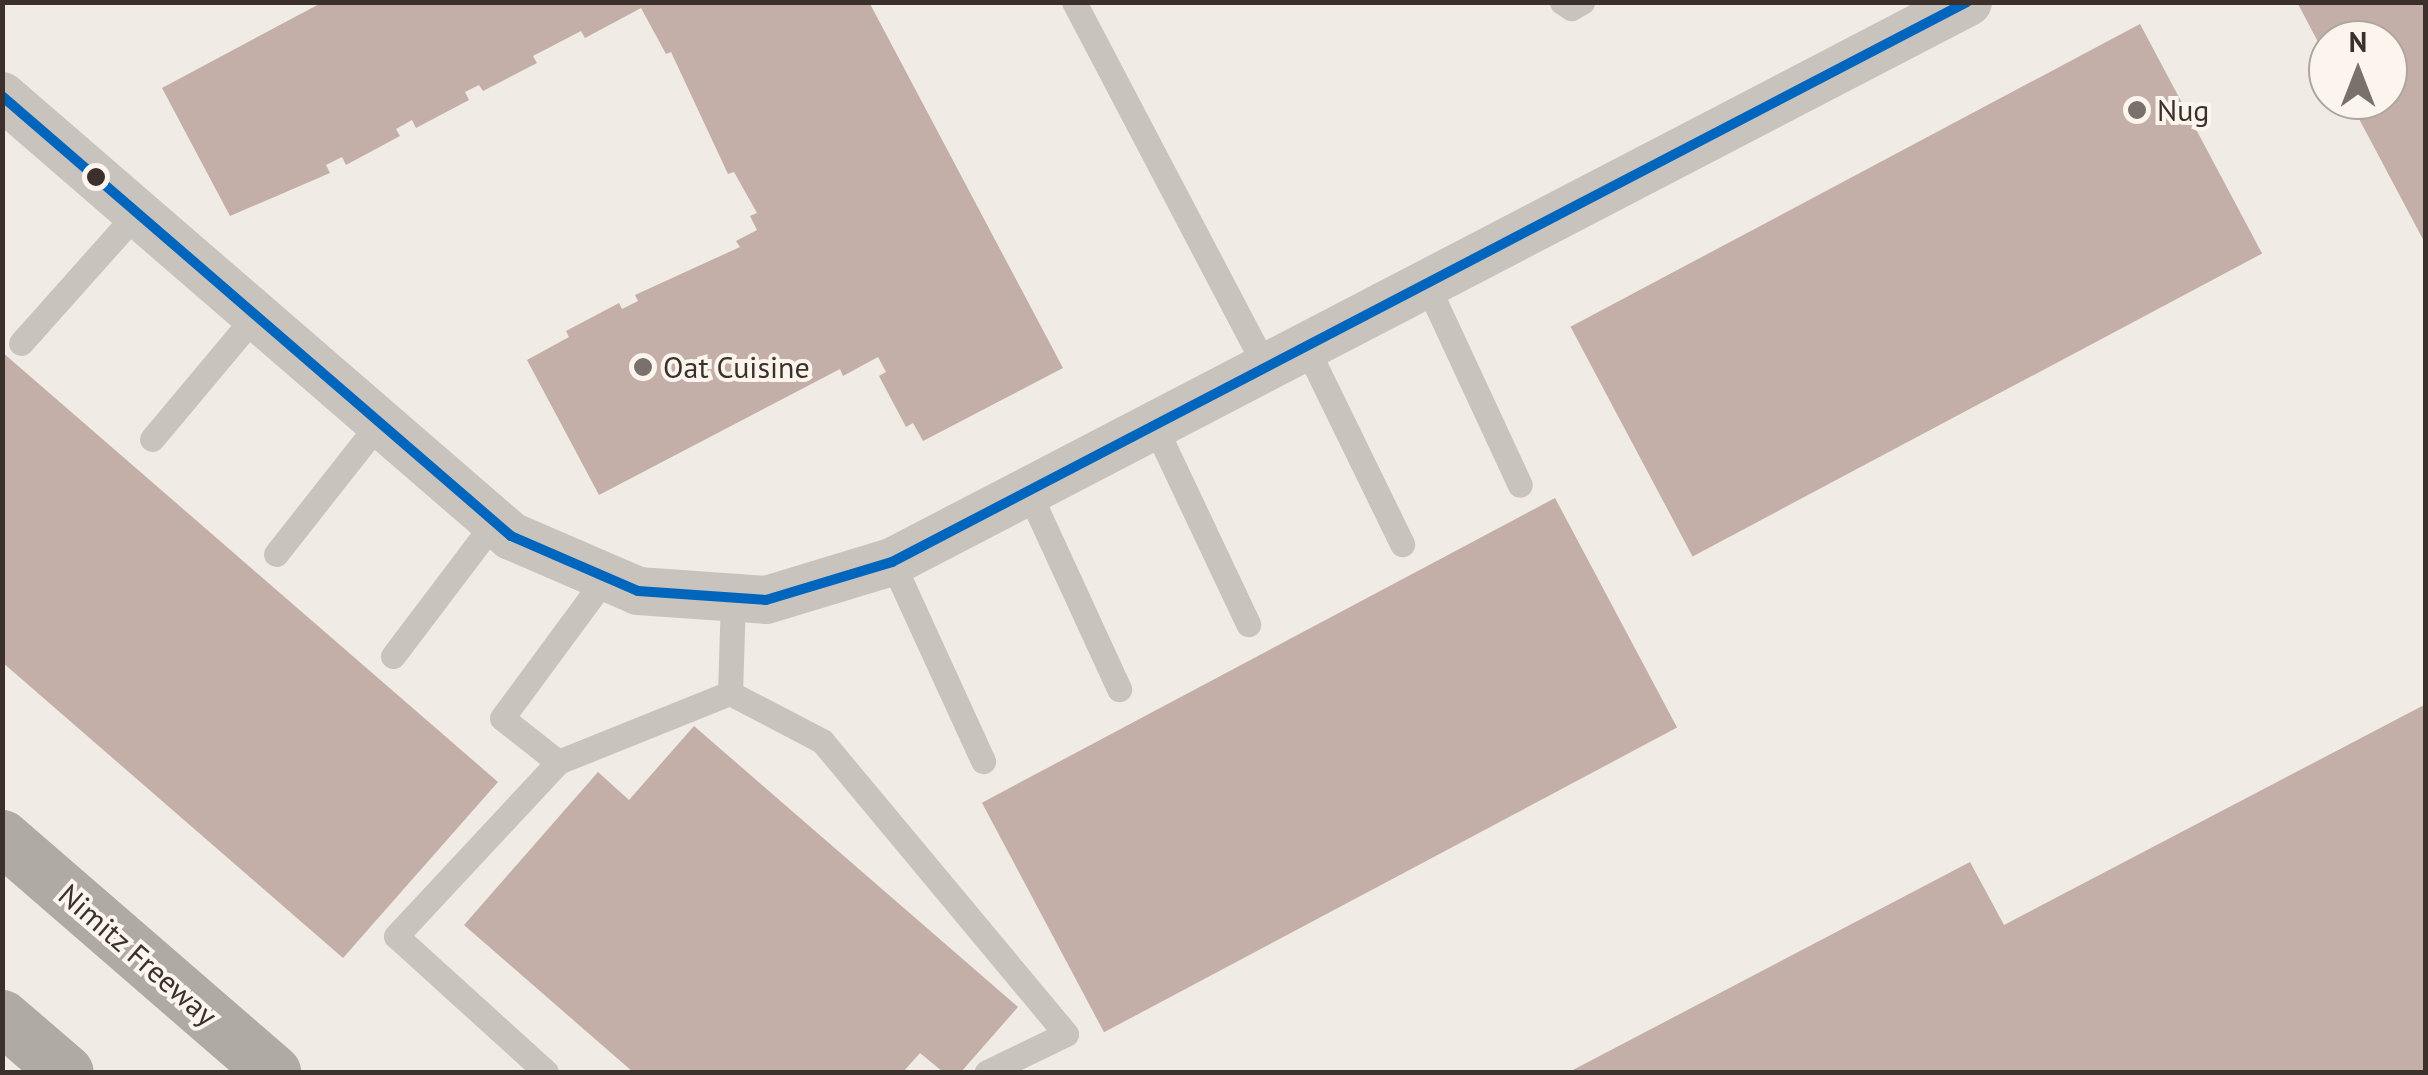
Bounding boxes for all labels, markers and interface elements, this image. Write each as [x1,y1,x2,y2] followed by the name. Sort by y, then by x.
[2308,20,2408,120] north arrow
[2349,23,2367,60] text: N
[2157,92,2209,128] place label: Nug
[2126,99,2148,121] marker: Nug
[86,167,106,187] unlabelled marker
[663,349,810,385] place label: Oat Cuisine
[632,356,654,378] marker: Oat Cuisine
[51,876,225,1034] street label: Nimitz Freeway

